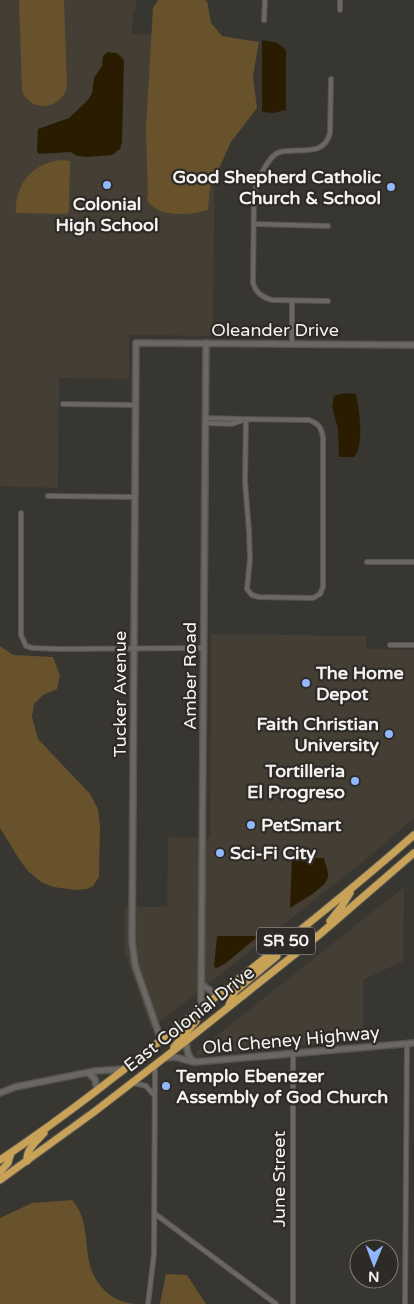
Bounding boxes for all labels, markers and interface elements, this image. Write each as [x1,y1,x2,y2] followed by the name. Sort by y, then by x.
[172,166,381,209] place label: Good Shepherd Catholic Church & School
[101,179,113,191] marker: Colonial High School
[385,181,397,193] marker: Good Shepherd Catholic Church & School
[56,193,158,236] place label: Colonial High School
[211,319,339,341] street label: Oleander Drive
[179,622,201,730] street label: Amber Road
[109,631,131,757] street label: Tucker Avenue
[315,662,404,705] place label: The Home Depot
[300,677,312,689] marker: The Home Depot
[256,713,379,756] place label: Faith Christian University
[383,728,395,740] marker: Faith Christian University
[247,760,345,803] place label: Tortilleria El Progreso
[349,775,361,787] marker: Tortilleria El Progreso
[261,814,341,836] place label: PetSmart
[245,819,257,831] marker: PetSmart
[230,842,316,864] place label: Sci-Fi City
[214,847,226,859] marker: Sci-Fi City
[257,928,315,954] road number: SR 50
[119,961,259,1077] street label: East Colonial Drive
[201,1021,381,1059] street label: Old Cheney Highway
[175,1065,388,1108] place label: Templo Ebenezer Assembly of God Church
[160,1080,172,1092] marker: Templo Ebenezer Assembly of God Church
[268,1131,290,1227] street label: June Street
[349,1239,399,1289] north arrow
[368,1268,380,1285] text: N

